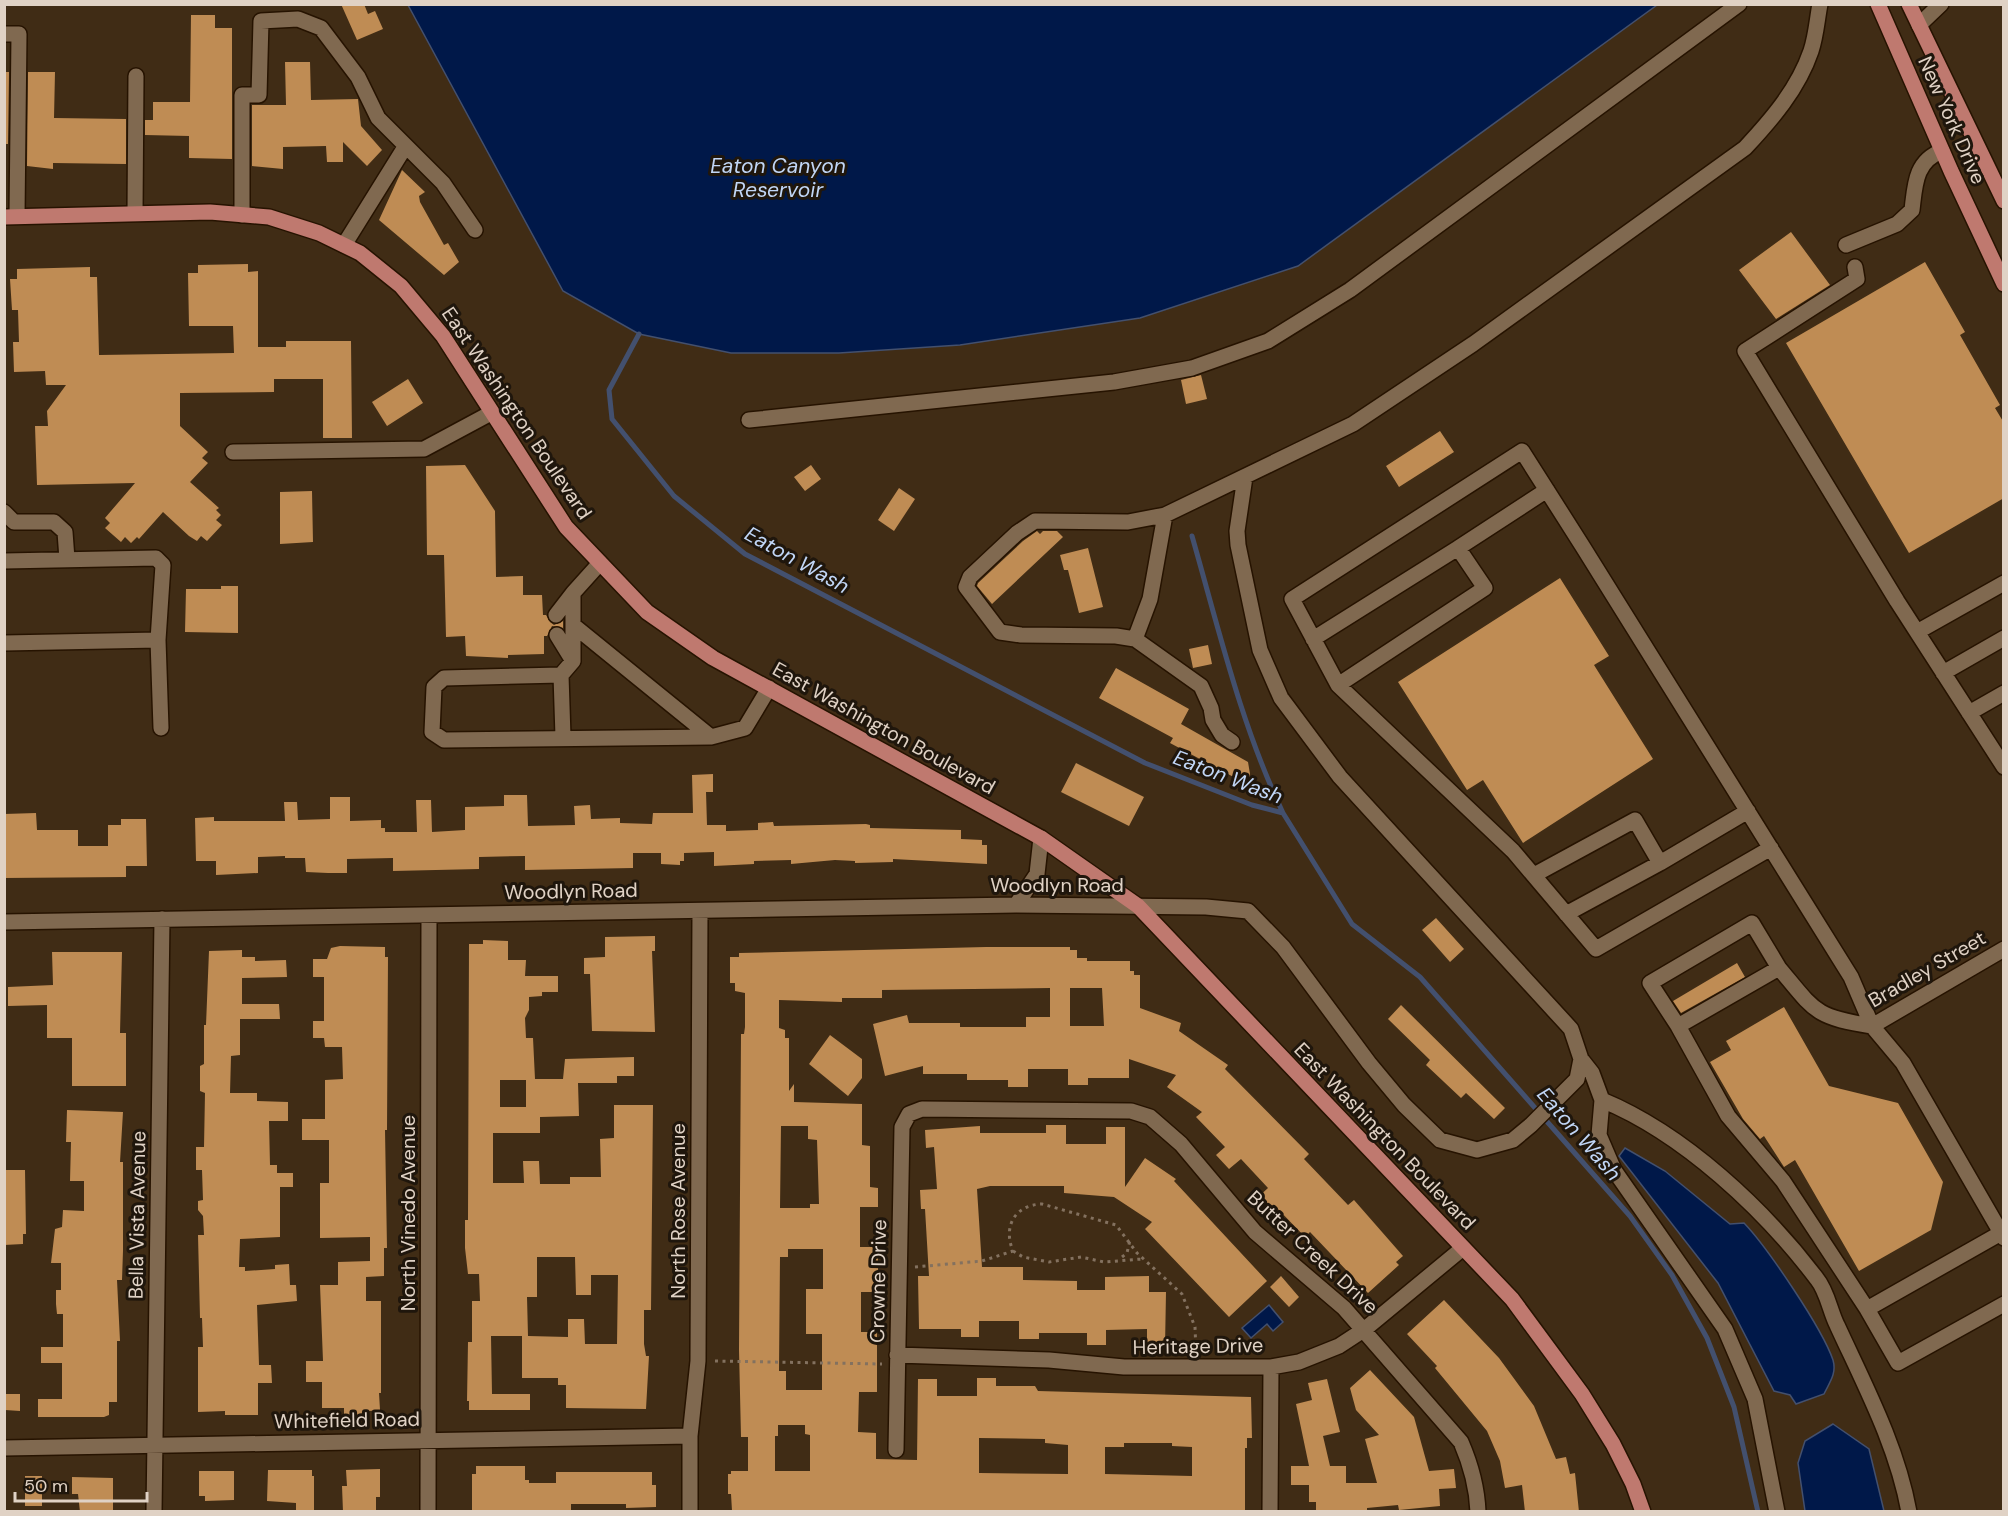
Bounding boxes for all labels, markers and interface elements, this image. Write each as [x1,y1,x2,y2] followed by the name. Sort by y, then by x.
[1912,52,1992,188] street label: New York Drive
[710,152,846,204] water label: Eaton Canyon Reservoir
[436,302,598,524] street label: East Washington Boulevard
[740,520,854,600] water label: Eaton Wash
[768,656,1000,800] street label: East Washington Boulevard
[1169,743,1287,811] water label: Eaton Wash
[990,872,1124,898] street label: Woodlyn Road
[504,877,638,905] street label: Woodlyn Road
[1864,925,1991,1013] street label: Bradley Street
[1289,1037,1481,1235] street label: East Washington Boulevard
[1531,1081,1627,1187] water label: Eaton Wash
[395,1115,421,1311] street label: North Vinedo Avenue
[665,1123,691,1299] street label: North Rose Avenue
[123,1131,151,1299] street label: Bella Vista Avenue
[1242,1185,1384,1319] street label: Butter Creek Drive
[864,1219,892,1343] street label: Crowne Drive
[1132,1332,1264,1360] street label: Heritage Drive
[274,1406,420,1434] street label: Whitefield Road
[15,1465,147,1503] scale bar
[24,1474,68,1498] text: 50 m

